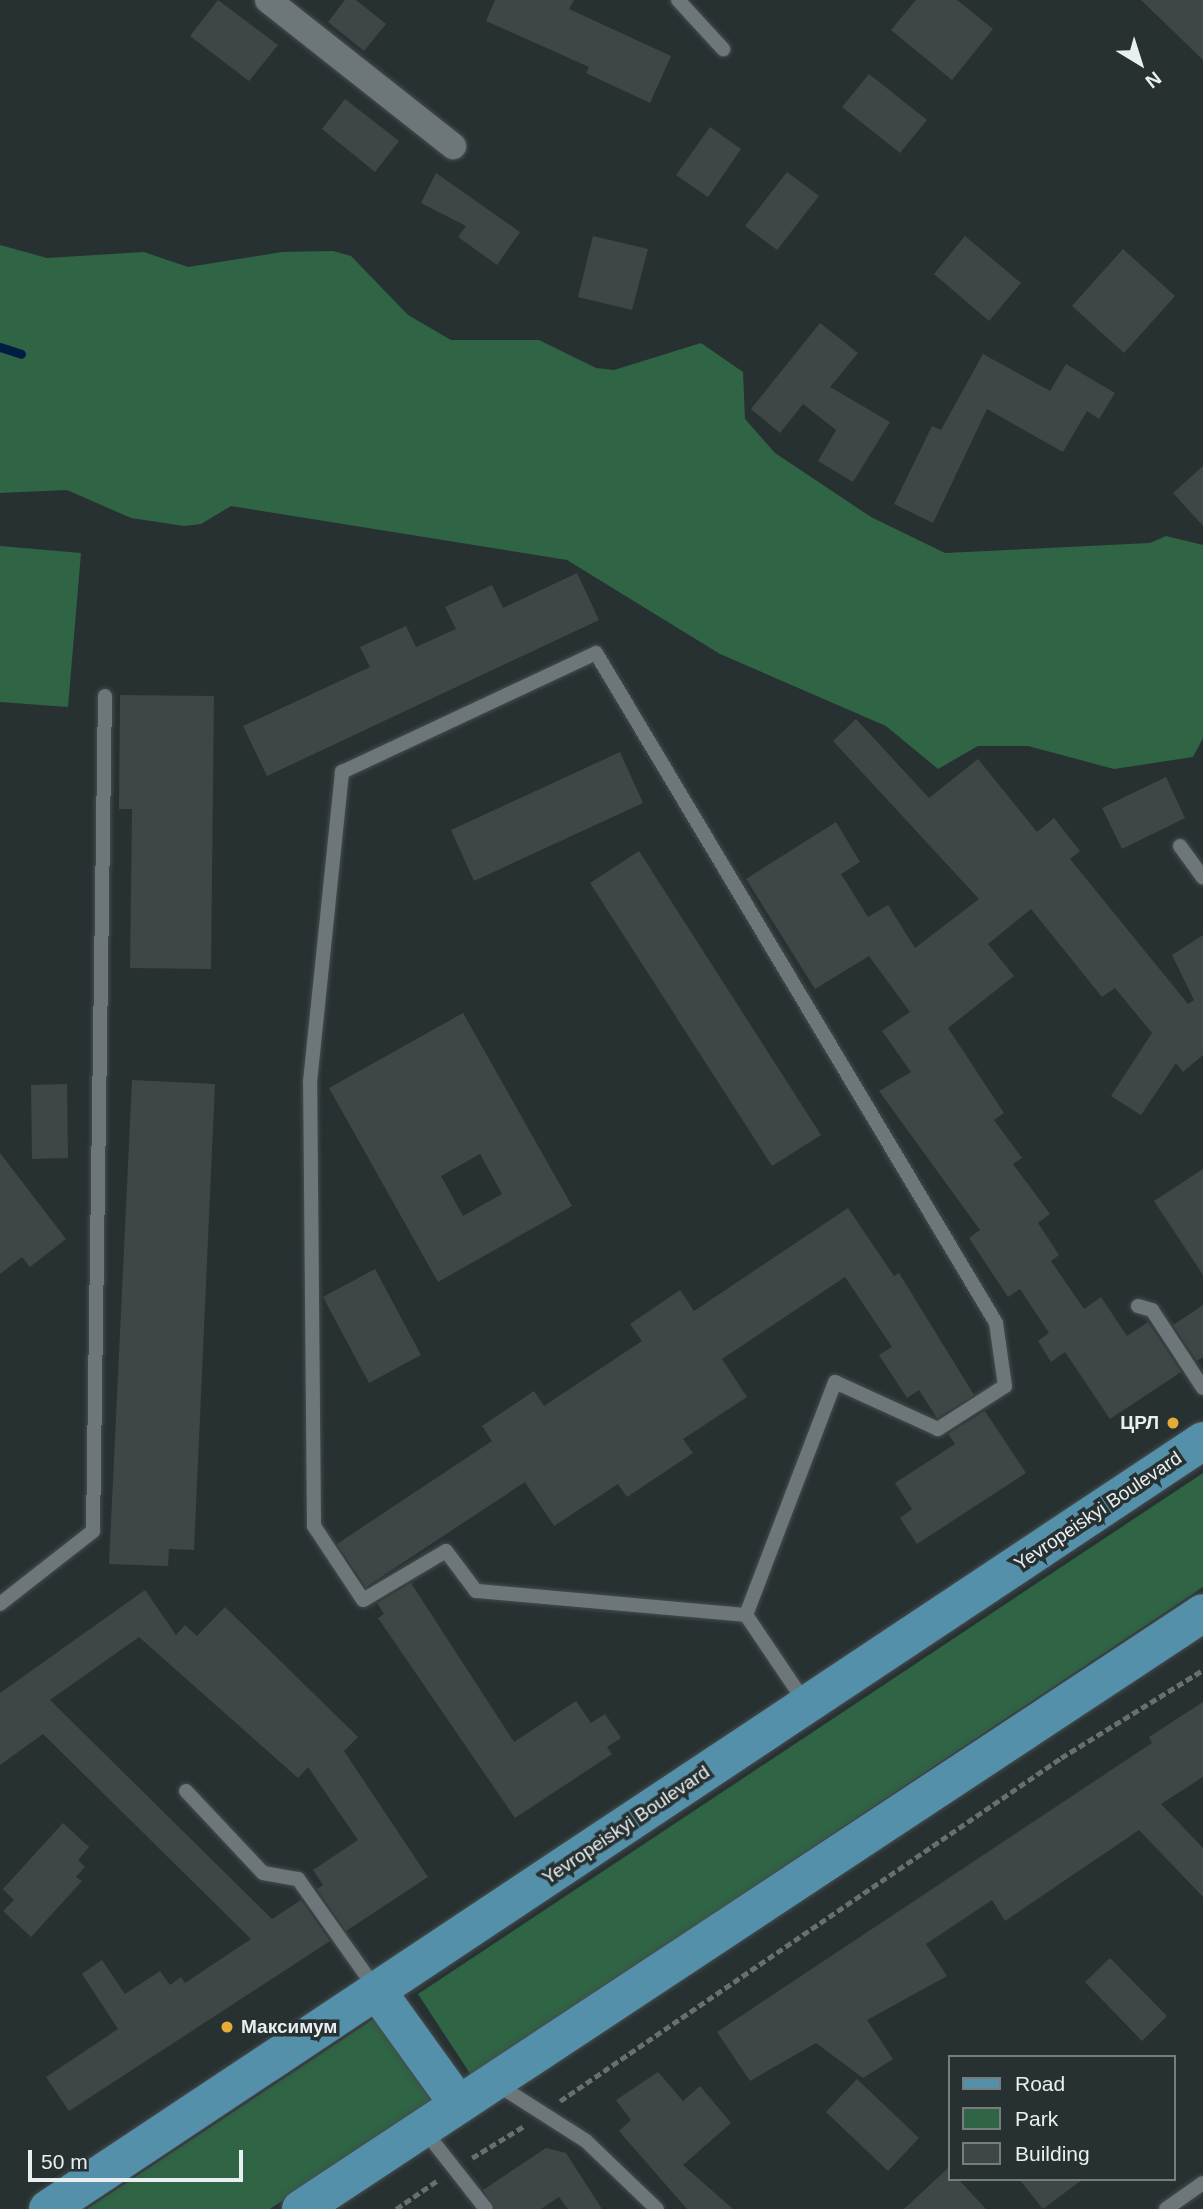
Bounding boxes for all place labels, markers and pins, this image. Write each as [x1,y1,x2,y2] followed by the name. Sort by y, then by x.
[1120,1412,1159,1434] place label: ЦРЛ
[1165,1415,1181,1431] marker: ЦРЛ
[241,2016,337,2038] place label: Максимум
[219,2019,235,2035] marker: Максимум

